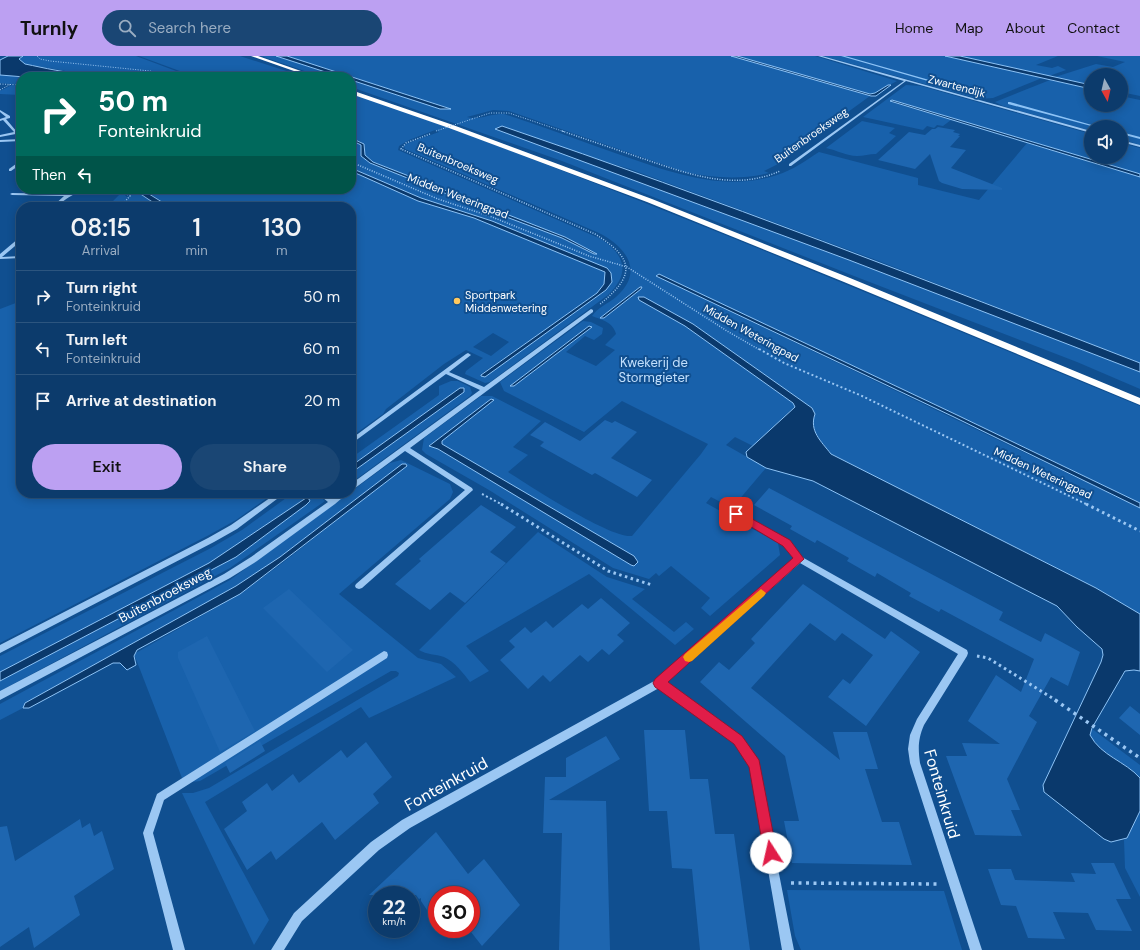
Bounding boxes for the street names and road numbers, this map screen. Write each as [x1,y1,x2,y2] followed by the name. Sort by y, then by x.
[927,72,988,100] street label: Zwartendijk
[771,104,851,166] street label: Buitenbroeksweg
[415,140,501,186] street label: Buitenbroeksweg
[406,170,510,222] street label: Midden Weteringpad
[701,301,801,365] street label: Midden Weteringpad
[992,444,1094,502] street label: Midden Weteringpad
[116,563,214,627] street label: Buitenbroeksweg
[919,747,965,841] street label: Fonteinkruid
[401,752,491,816] street label: Fonteinkruid

